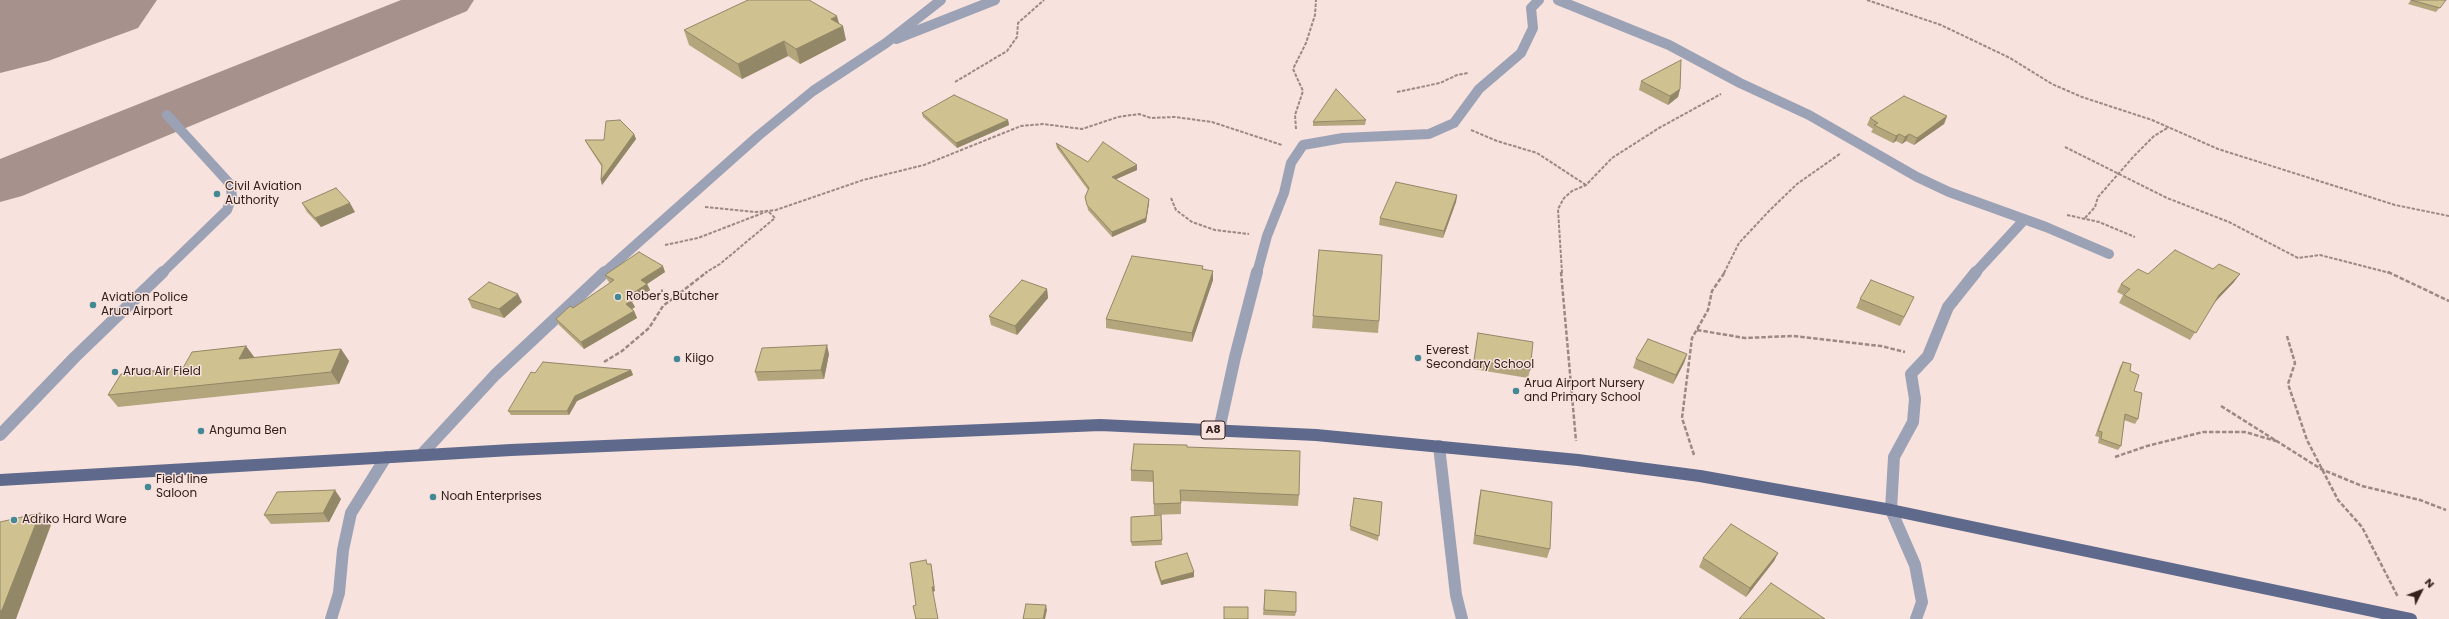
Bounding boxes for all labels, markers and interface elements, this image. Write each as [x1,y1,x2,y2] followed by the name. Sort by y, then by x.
[225,180,302,208] place label: Civil Aviation Authority
[212,189,222,199] marker: Civil Aviation Authority
[626,290,719,304] place label: Rober's Butcher
[101,291,188,319] place label: Aviation Police Arua Airport
[613,292,623,302] marker: Rober's Butcher
[88,300,98,310] marker: Aviation Police Arua Airport
[1426,344,1534,372] place label: Everest Secondary School
[685,352,714,366] place label: Kiigo
[1413,353,1423,363] marker: Everest Secondary School
[672,354,682,364] marker: Kiigo
[123,365,201,379] place label: Arua Air Field
[110,367,120,377] marker: Arua Air Field
[1524,377,1644,405] place label: Arua Airport Nursery and Primary School
[1511,386,1521,396] marker: Arua Airport Nursery and Primary School
[1201,421,1225,439] road number: A8
[209,424,287,438] place label: Anguma Ben
[196,426,206,436] marker: Anguma Ben
[156,473,208,501] place label: Field line Saloon
[143,482,153,492] marker: Field line Saloon
[441,490,542,504] place label: Noah Enterprises
[428,492,438,502] marker: Noah Enterprises
[22,513,127,527] place label: Adriko Hard Ware
[9,515,19,525] marker: Adriko Hard Ware
[2401,571,2441,611] north arrow
[2421,575,2439,591] text: N

